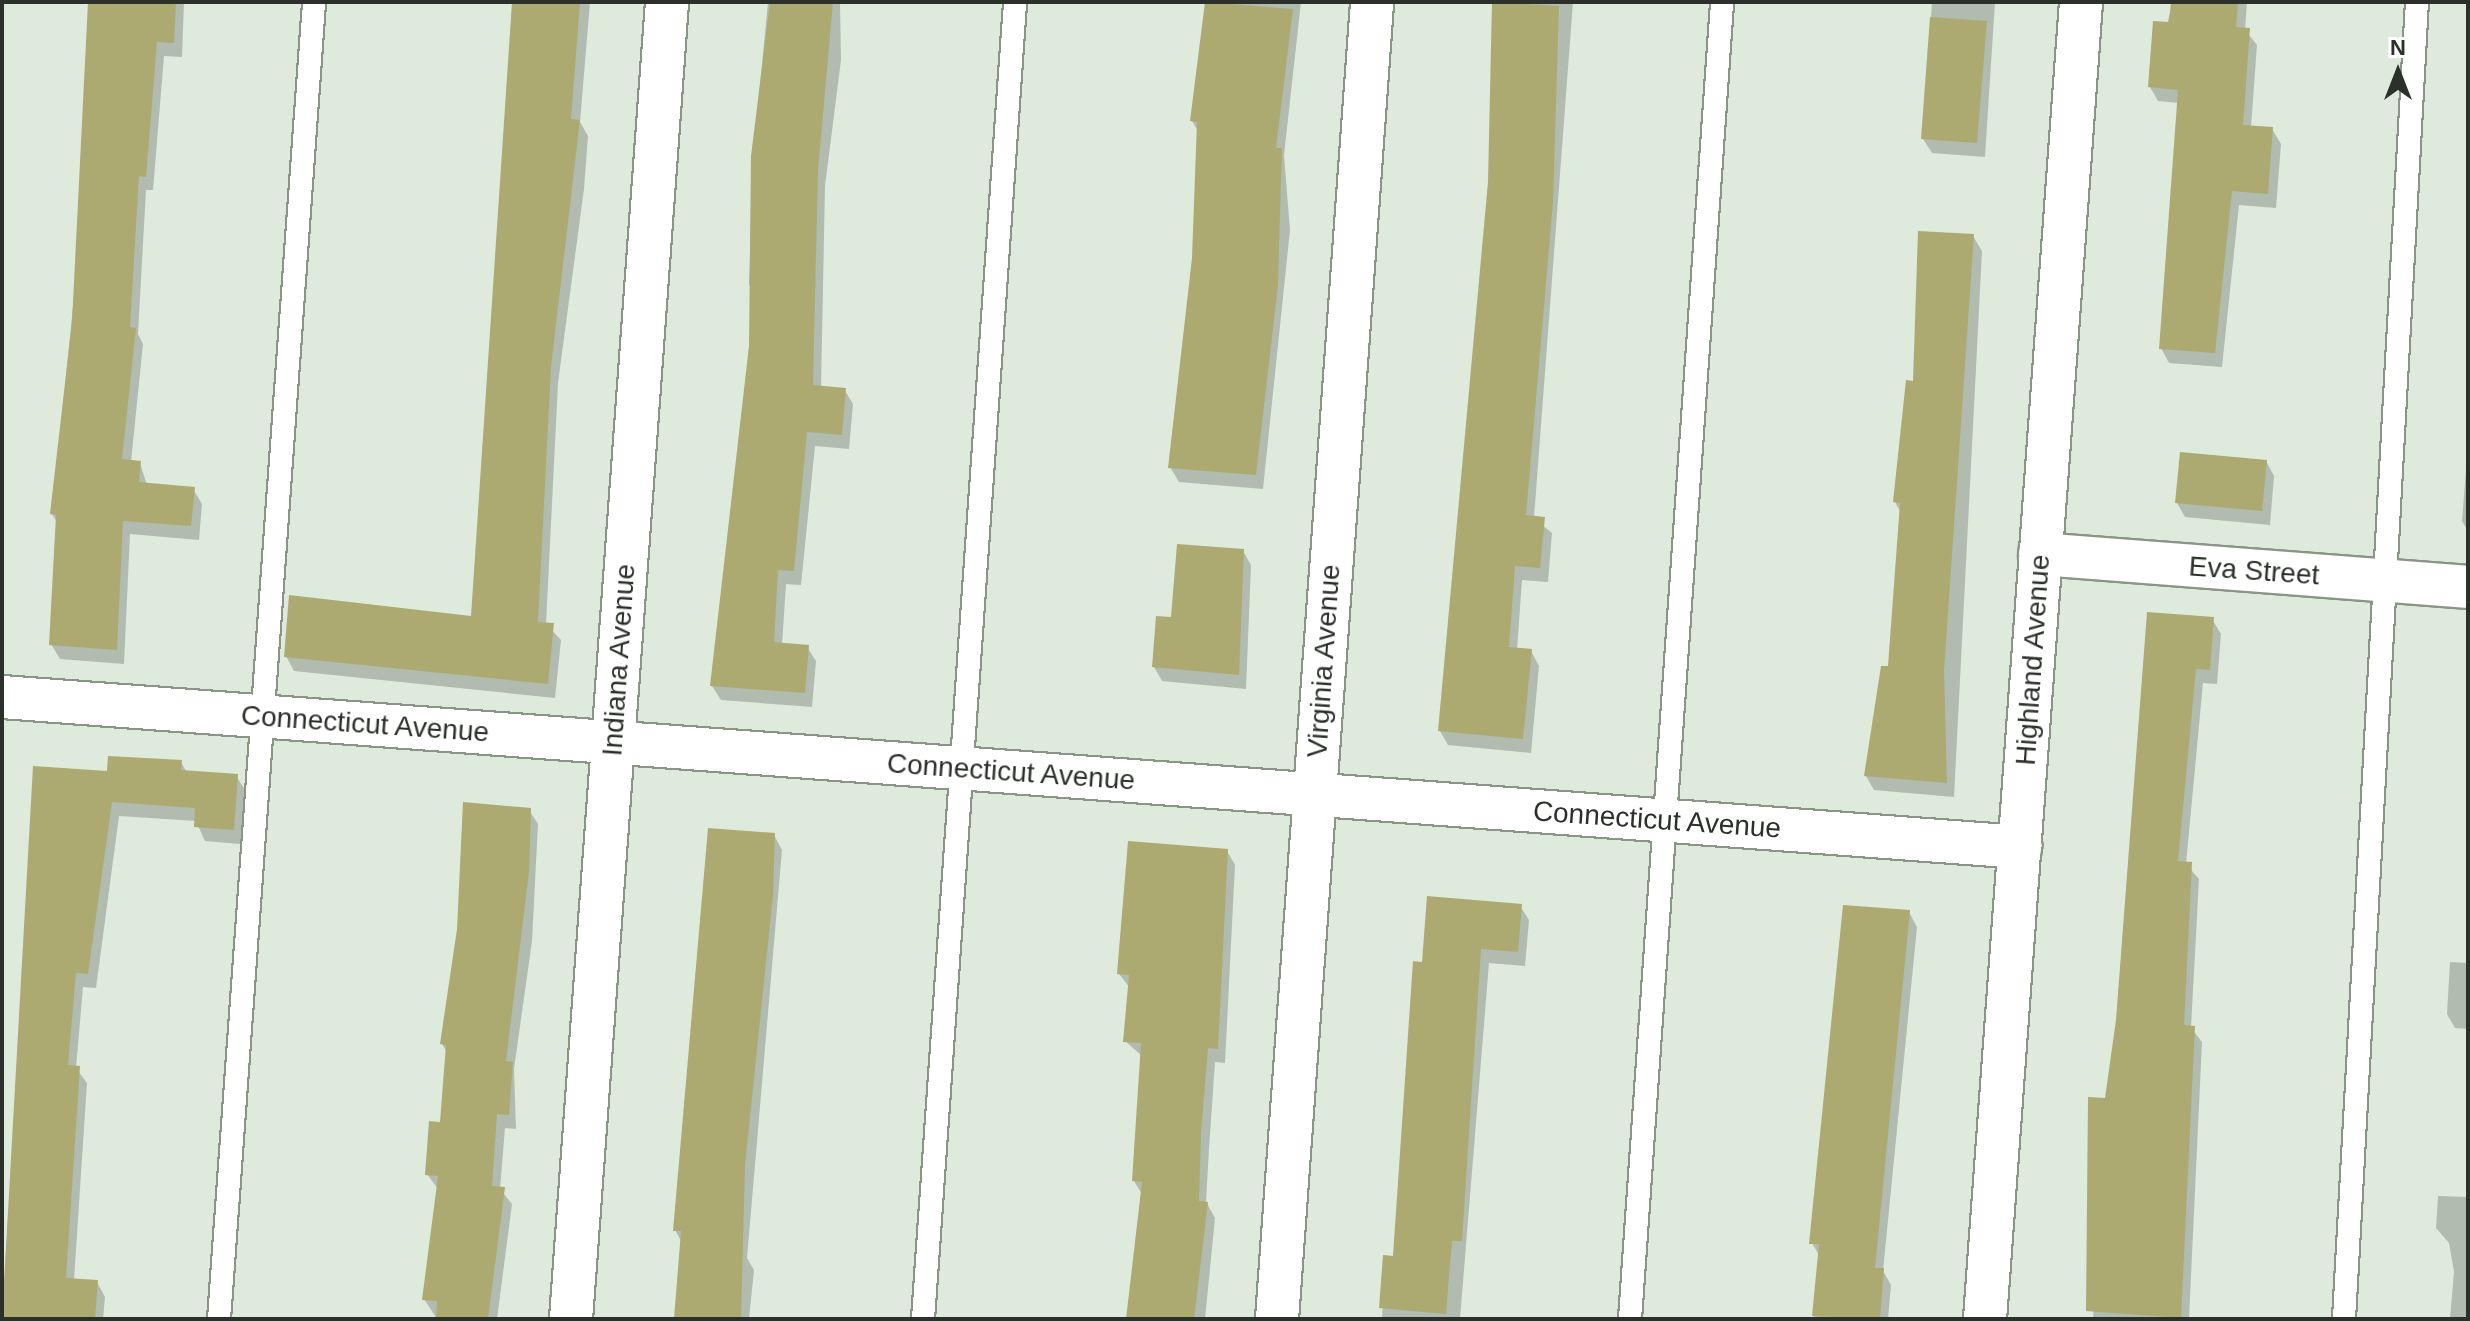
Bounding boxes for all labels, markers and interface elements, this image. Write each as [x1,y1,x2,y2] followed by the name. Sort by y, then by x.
[2358,32,2438,112] north arrow
[2390,35,2406,60] text: N
[2188,550,2320,592] street label: Eva Street
[2009,553,2057,767] street label: Highland Avenue
[595,562,643,758] street label: Indiana Avenue
[1300,563,1348,759] street label: Virginia Avenue
[239,699,491,749] street label: Connecticut Avenue
[885,747,1137,797] street label: Connecticut Avenue
[1531,795,1783,845] street label: Connecticut Avenue

